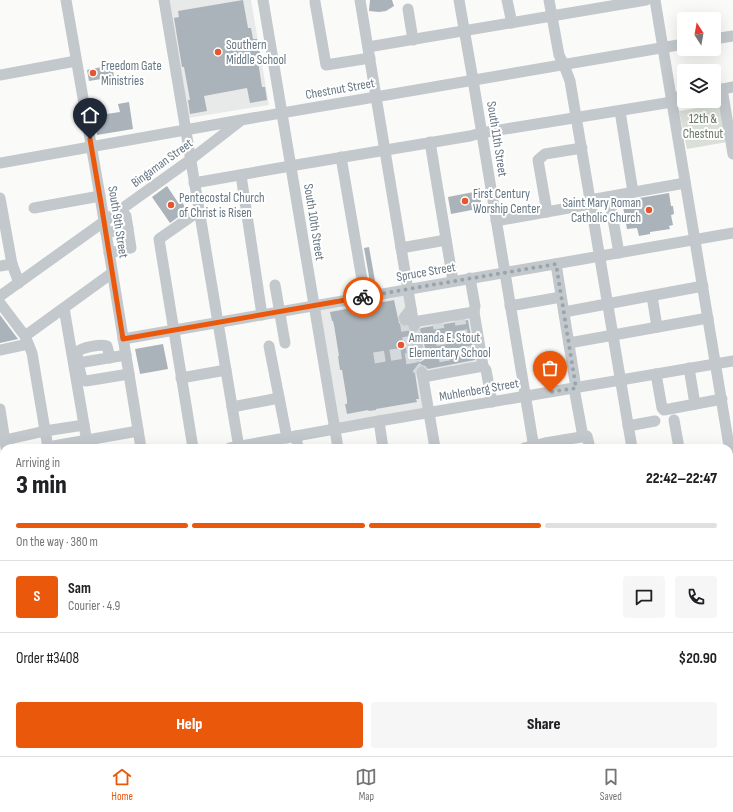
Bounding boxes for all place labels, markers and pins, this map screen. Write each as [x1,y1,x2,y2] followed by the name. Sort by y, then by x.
[226,37,286,68] place label: Southern Middle School
[213,47,223,57] marker: Southern Middle School
[101,58,162,89] place label: Freedom Gate Ministries
[88,68,98,78] marker: Freedom Gate Ministries
[73,98,107,139] pin
[473,186,540,217] place label: First Century Worship Center
[179,190,265,221] place label: Pentecostal Church of Christ is Risen
[563,195,641,226] place label: Saint Mary Roman Catholic Church
[460,196,470,206] marker: First Century Worship Center
[166,200,176,210] marker: Pentecostal Church of Christ is Risen
[644,205,654,215] marker: Saint Mary Roman Catholic Church
[408,330,491,361] place label: Amanda E. Stout Elementary School
[396,340,406,350] marker: Amanda E. Stout Elementary School
[533,351,567,392] pin

